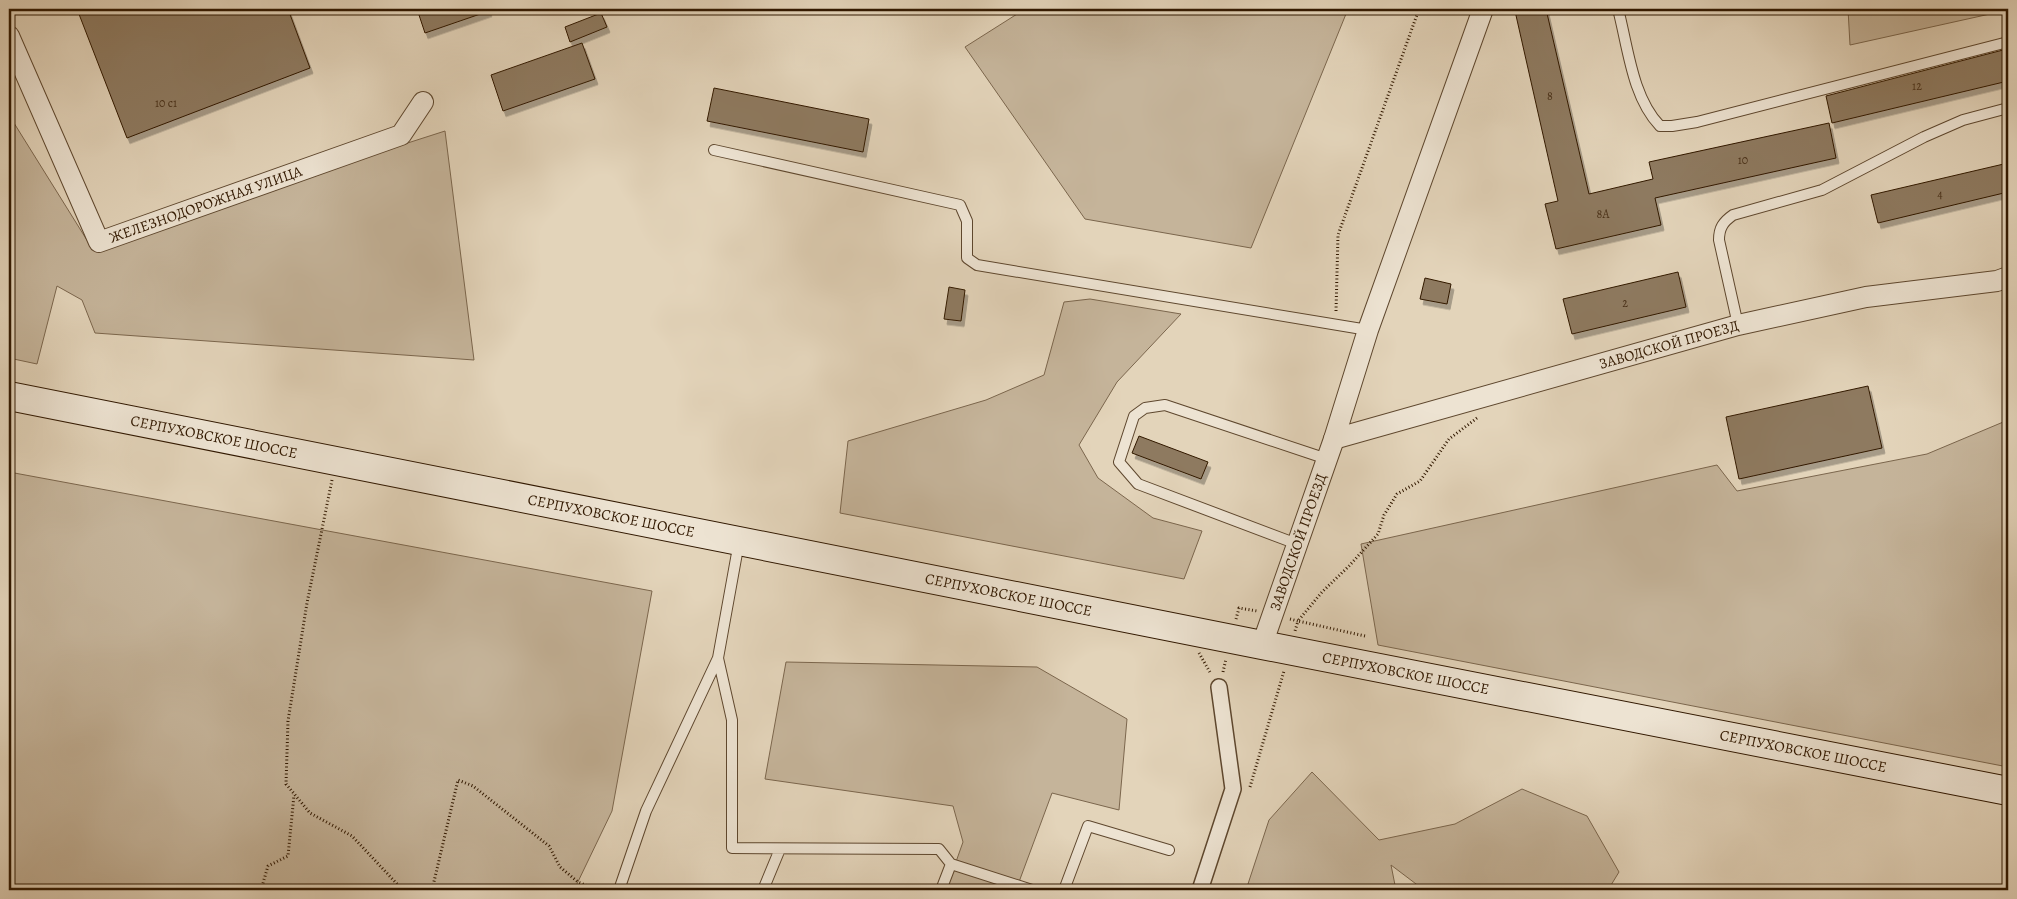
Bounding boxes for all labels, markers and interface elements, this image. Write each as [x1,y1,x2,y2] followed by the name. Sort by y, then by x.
[1912,78,1922,94] house number: 12
[1547,88,1553,104] house number: 8
[155,95,177,111] house number: 10 с1
[1738,152,1748,168] house number: 10
[107,161,305,248] street label: ЖЕЛЕЗНОДОРОЖНАЯ УЛИЦА
[1937,186,1943,202] house number: 4
[1597,206,1610,222] house number: 8А
[1622,295,1628,311] house number: 2
[1597,315,1741,374] street label: ЗАВОДСКОЙ ПРОЕЗД
[129,410,299,463] street label: СЕРПУХОВСКОЕ ШОССЕ
[1265,471,1331,613] street label: ЗАВОДСКОЙ ПРОЕЗД
[526,489,696,542] street label: СЕРПУХОВСКОЕ ШОССЕ
[923,568,1094,621] street label: СЕРПУХОВСКОЕ ШОССЕ
[1321,647,1491,699] street label: СЕРПУХОВСКОЕ ШОССЕ
[1718,725,1888,777] street label: СЕРПУХОВСКОЕ ШОССЕ

